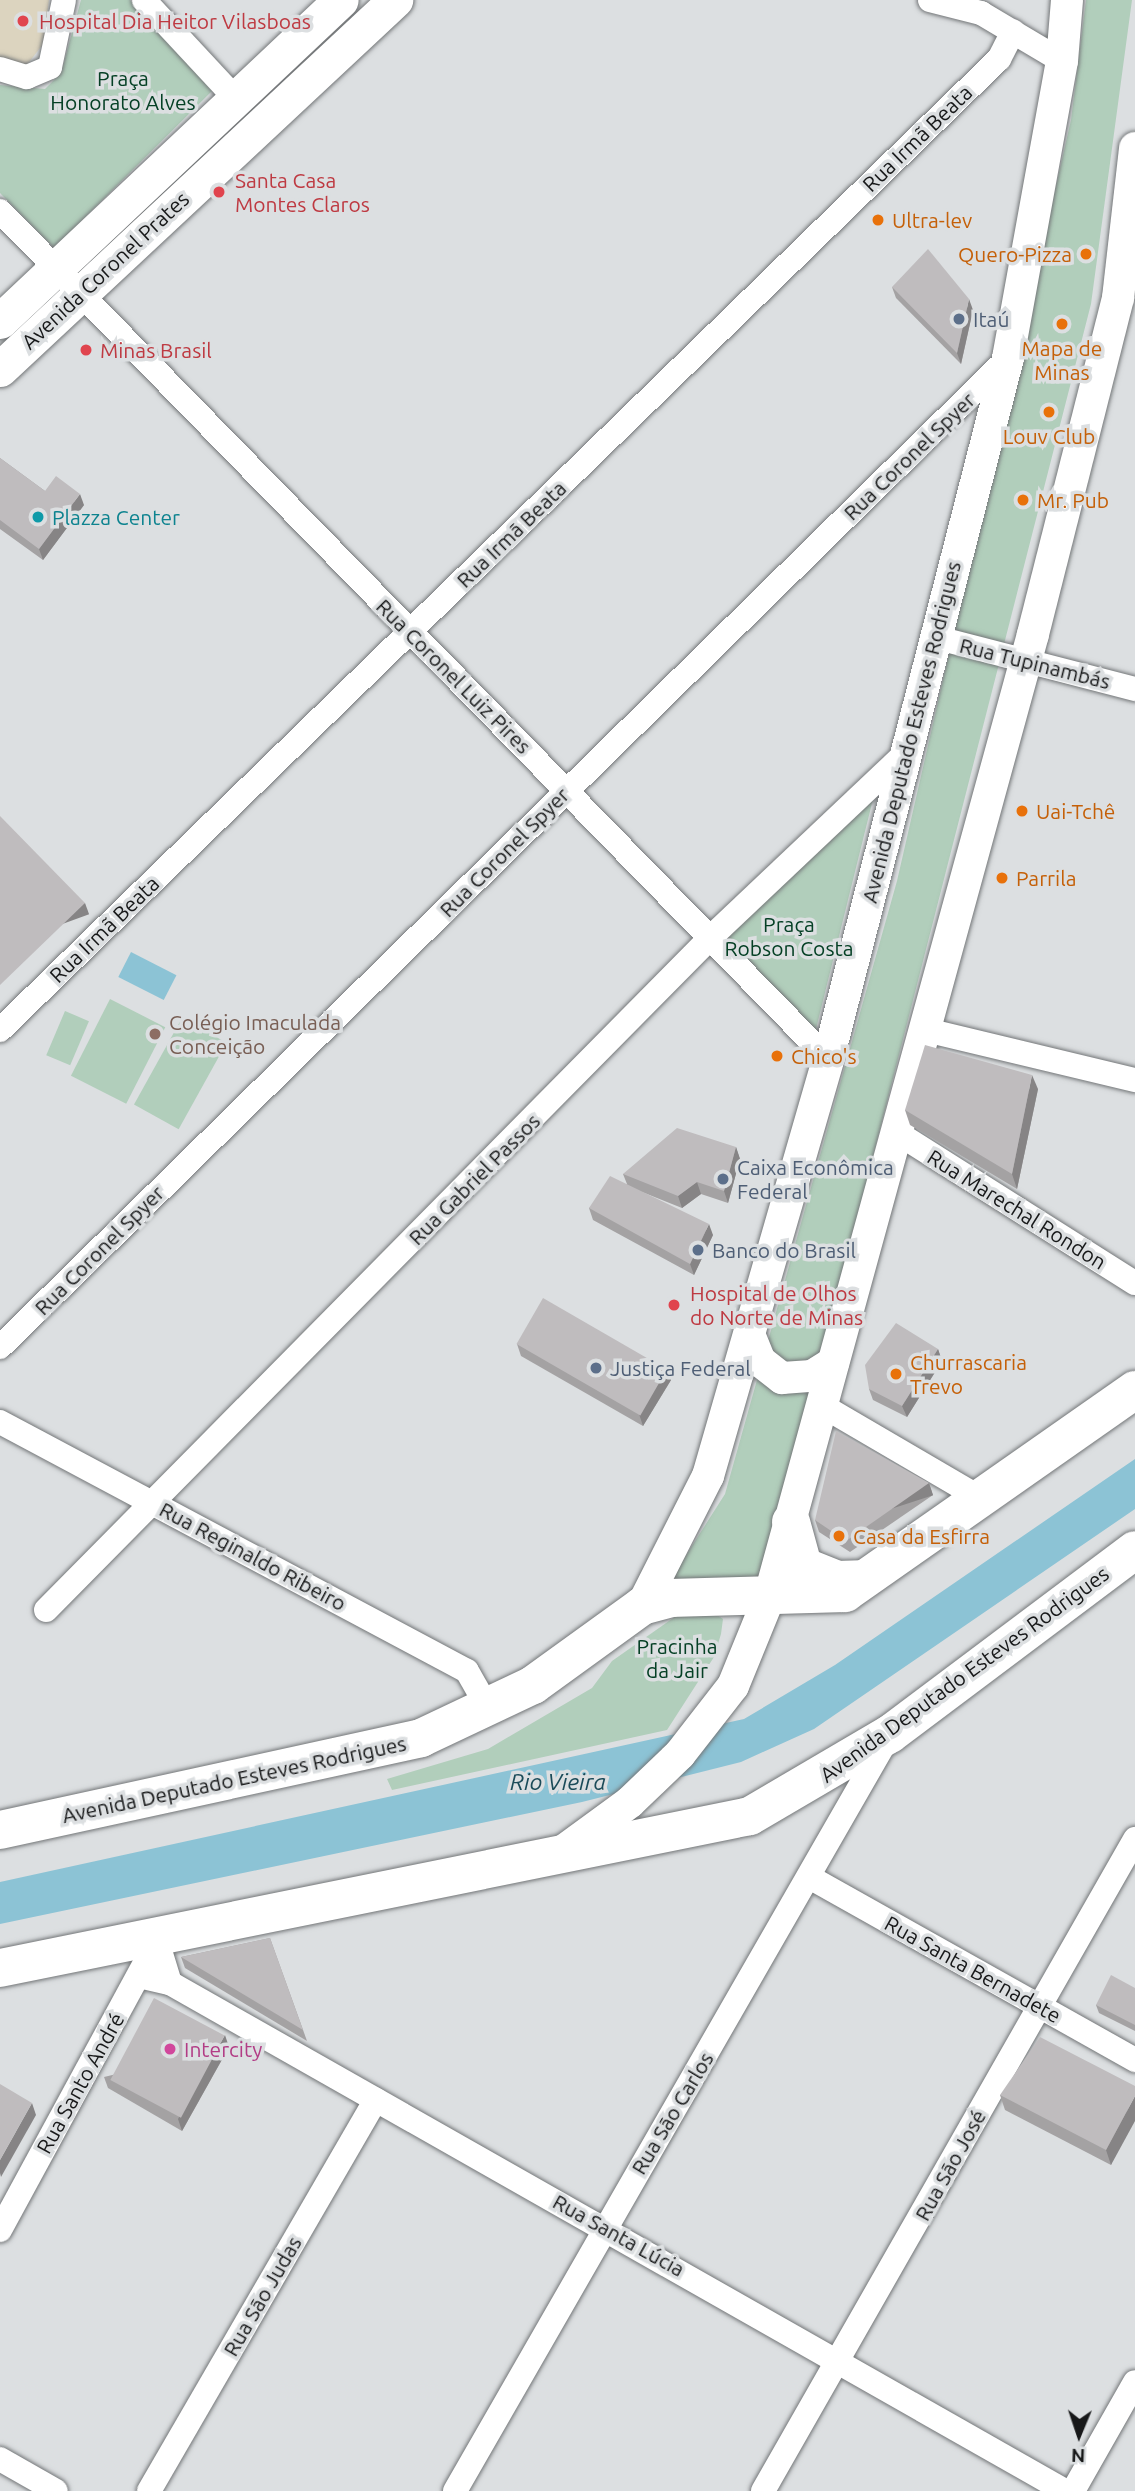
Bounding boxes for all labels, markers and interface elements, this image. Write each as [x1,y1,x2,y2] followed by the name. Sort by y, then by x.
[39,8,311,34] place label: Hospital Dia Heitor Vilasboas
[13,11,33,31] marker: Hospital Dia Heitor Vilasboas
[50,65,196,115] park label: Praça Honorato Alves
[857,79,977,197] street label: Rua Irmã Beata
[235,167,370,217] place label: Santa Casa Montes Claros
[209,182,229,202] marker: Santa Casa Montes Claros
[16,186,194,354] street label: Avenida Coronel Prates
[892,207,972,233] place label: Ultra-lev
[870,212,886,228] marker: Ultra-lev
[958,241,1072,267] place label: Quero-Pizza
[1078,246,1094,262] marker: Quero-Pizza
[973,306,1009,332] place label: Itaú
[951,311,967,327] marker: Itaú
[1054,316,1070,332] marker: Mapa de Minas
[1022,335,1102,385] place label: Mapa de Minas
[100,337,212,363] place label: Minas Brasil
[78,342,94,358] marker: Minas Brasil
[838,387,980,525] street label: Rua Coronel Spyer
[1041,404,1057,420] marker: Louv Club
[1003,423,1095,449] place label: Louv Club
[451,475,571,593] street label: Rua Irmã Beata
[1037,487,1109,513] place label: Mr. Pub
[1015,492,1031,508] marker: Mr. Pub
[52,504,180,530] place label: Plazza Center
[30,509,46,525] marker: Plazza Center
[856,559,966,905] street label: Avenida Deputado Esteves Rodrigues
[371,593,537,759] street label: Rua Coronel Luiz Pires
[957,632,1113,694] street label: Rua Tupinambás
[434,782,574,922] street label: Rua Coronel Spyer
[1036,798,1115,824] place label: Uai-Tchê
[1014,803,1030,819] marker: Uai-Tchê
[1016,865,1077,891] place label: Parrila
[44,870,164,988] street label: Rua Irmã Beata
[994,870,1010,886] marker: Parrila
[724,911,854,961] park label: Praça Robson Costa
[169,1009,341,1059] place label: Colégio Imaculada Conceição
[147,1026,163,1042] marker: Colégio Imaculada Conceição
[791,1043,857,1069] place label: Chico's
[769,1048,785,1064] marker: Chico's
[403,1108,545,1250] street label: Rua Gabriel Passos
[923,1144,1111,1274] street label: Rua Marechal Rondon
[737,1154,894,1204] place label: Caixa Econômica Federal
[715,1171,731,1187] marker: Caixa Econômica Federal
[29,1180,169,1320] street label: Rua Coronel Spyer
[712,1237,856,1263] place label: Banco do Brasil
[690,1242,706,1258] marker: Banco do Brasil
[690,1280,863,1330] place label: Hospital de Olhos do Norte de Minas
[664,1295,684,1315] marker: Hospital de Olhos do Norte de Minas
[910,1349,1027,1399] place label: Churrascaria Trevo
[610,1355,751,1381] place label: Justiça Federal
[588,1360,604,1376] marker: Justiça Federal
[888,1366,904,1382] marker: Churrascaria Trevo
[155,1496,351,1616] street label: Rua Reginaldo Ribeiro
[853,1523,990,1549] place label: Casa da Esfirra
[831,1528,847,1544] marker: Casa da Esfirra
[815,1561,1113,1787] street label: Avenida Deputado Esteves Rodrigues
[637,1633,717,1683] park label: Pracinha da Jair
[60,1730,408,1828] street label: Avenida Deputado Esteves Rodrigues
[510,1768,606,1796] water label: Rio Vieira
[880,1910,1066,2028] street label: Rua Santa Bernadete
[31,2008,129,2158] street label: Rua Santo André
[184,2036,262,2062] place label: Intercity
[162,2041,178,2057] marker: Intercity
[626,2047,718,2179] street label: Rua São Carlos
[909,2105,991,2225] street label: Rua São José
[549,2188,689,2282] street label: Rua Santa Lúcia
[218,2232,306,2360] street label: Rua São Judas
[1044,2400,1114,2470] north arrow
[1071,2445,1086,2467] text: N

